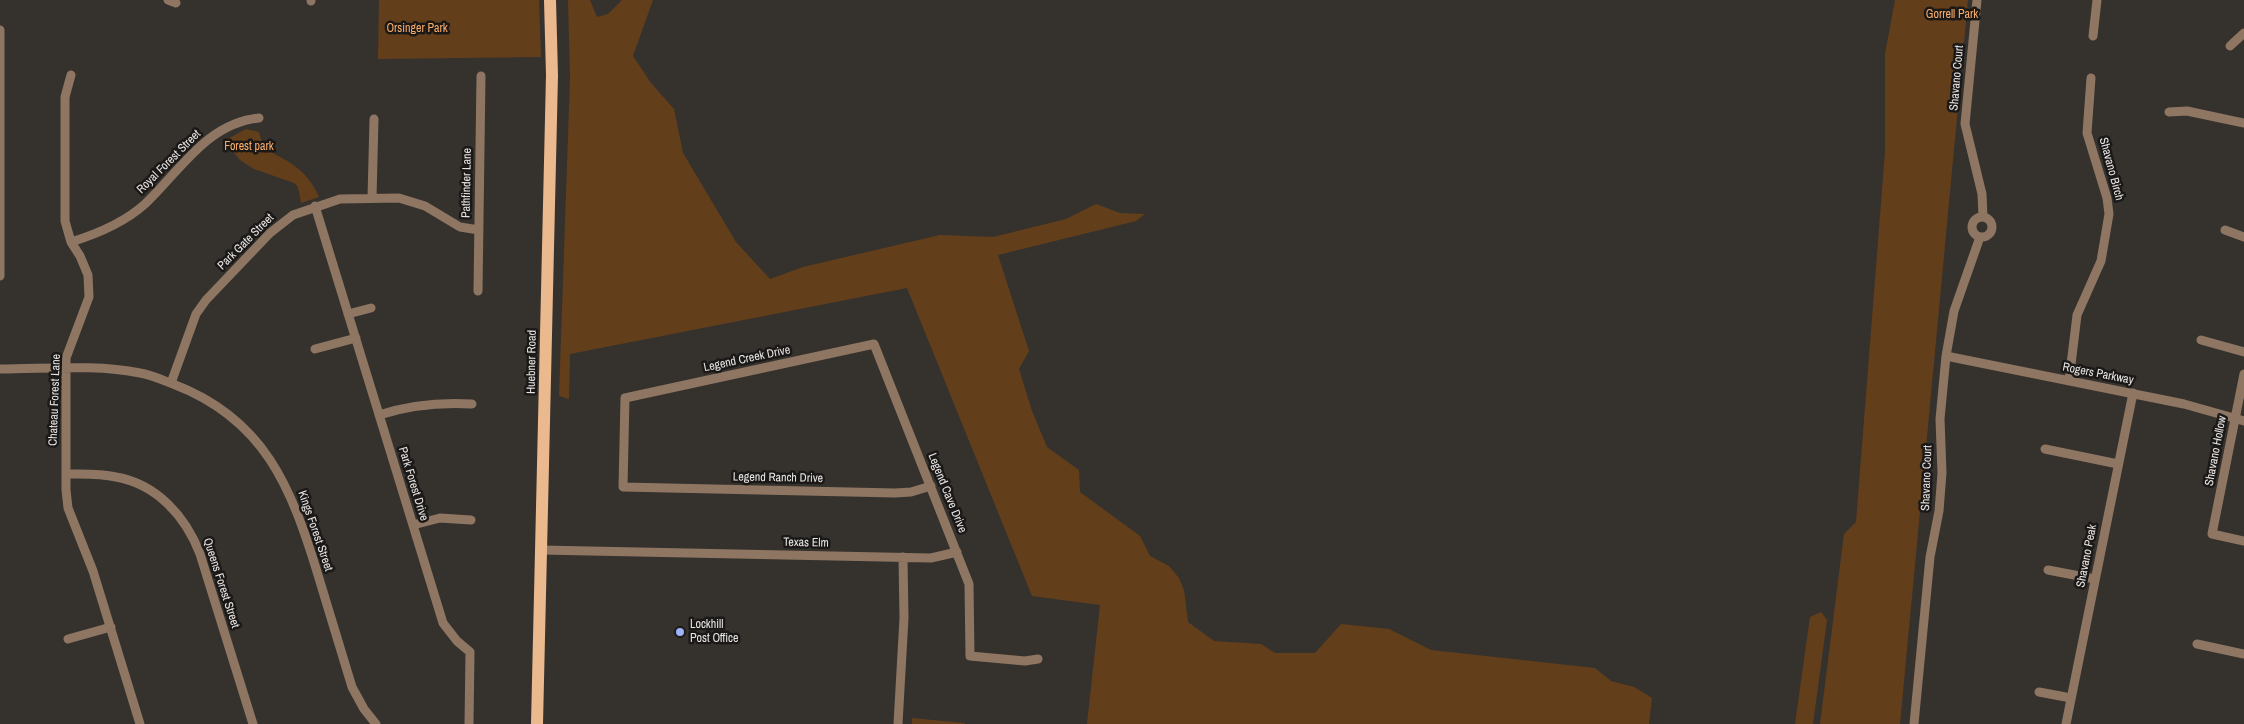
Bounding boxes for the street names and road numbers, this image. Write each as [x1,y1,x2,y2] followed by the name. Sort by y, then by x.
[1947,45,1967,111] street label: Shavano Court
[134,127,204,197] street label: Royal Forest Street
[2096,136,2126,202] street label: Shavano Birch
[459,148,475,218] street label: Pathfinder Lane
[215,211,277,273] street label: Park Gate Street
[524,330,540,394] street label: Huebner Road
[702,343,792,375] street label: Legend Creek Drive
[46,354,64,446] street label: Chateau Forest Lane
[2061,360,2135,388] street label: Rogers Parkway
[2202,415,2230,487] street label: Shavano Hollow
[395,445,431,523] street label: Park Forest Drive
[1919,445,1935,511] street label: Shavano Court
[924,451,970,535] street label: Legend Cave Drive
[733,470,823,486] street label: Legend Ranch Drive
[294,489,336,573] street label: Kings Forest Street
[2074,523,2100,589] street label: Shavano Peak
[783,535,829,551] street label: Texas Elm
[200,536,242,630] street label: Queens Forest Street

